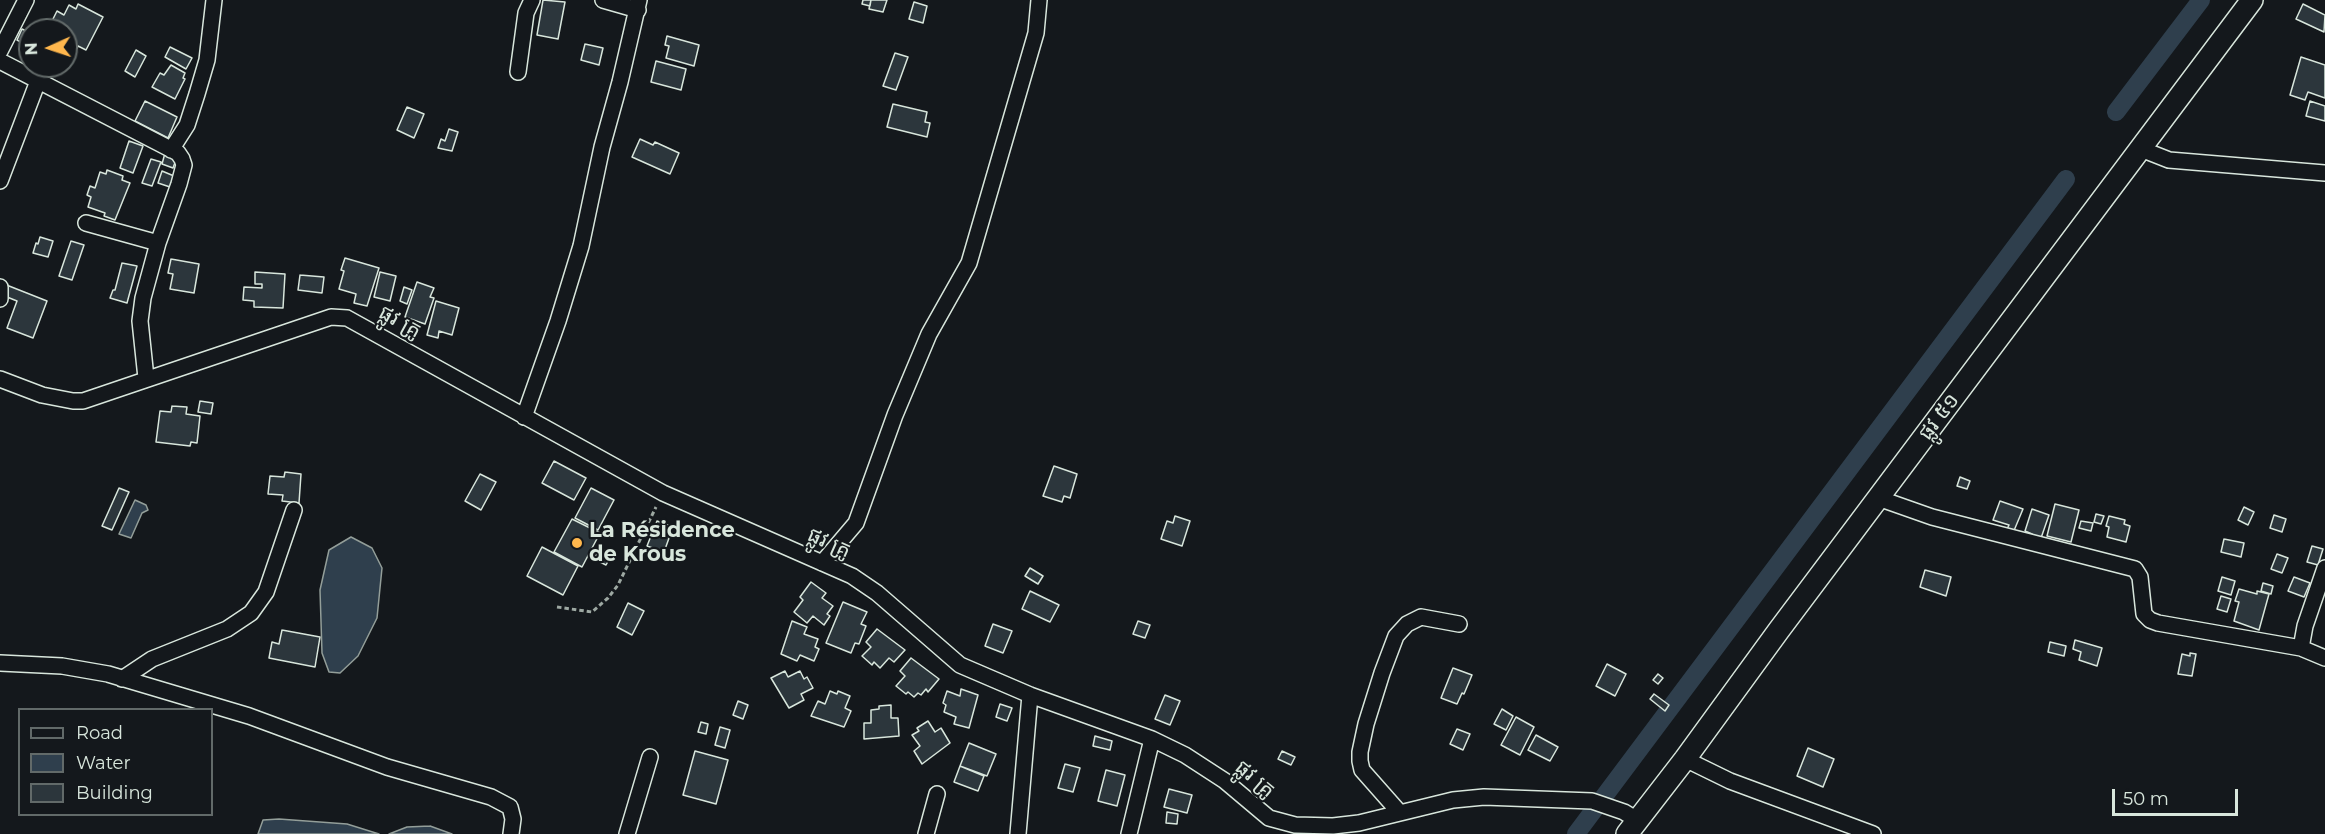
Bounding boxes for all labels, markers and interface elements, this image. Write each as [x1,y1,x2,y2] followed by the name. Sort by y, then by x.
[18,18,78,78] north arrow
[22,42,41,56] text: N
[374,300,426,344] street label: ផ្លូវ គ្រូ
[1913,389,1965,445] street label: ផ្លូវ ៥១
[589,518,735,568] place label: La Résidence de Krous
[803,522,855,564] street label: ផ្លូវ គ្រូ
[570,536,584,550] marker: La Résidence de Krous
[18,708,213,816] legend
[76,722,123,744] text: Road
[76,752,131,774] text: Water
[1230,755,1280,803] street label: ផ្លូវ គ្រូ
[2115,777,2241,815] scale bar
[76,782,153,804] text: Building
[2123,788,2169,810] text: 50 m

